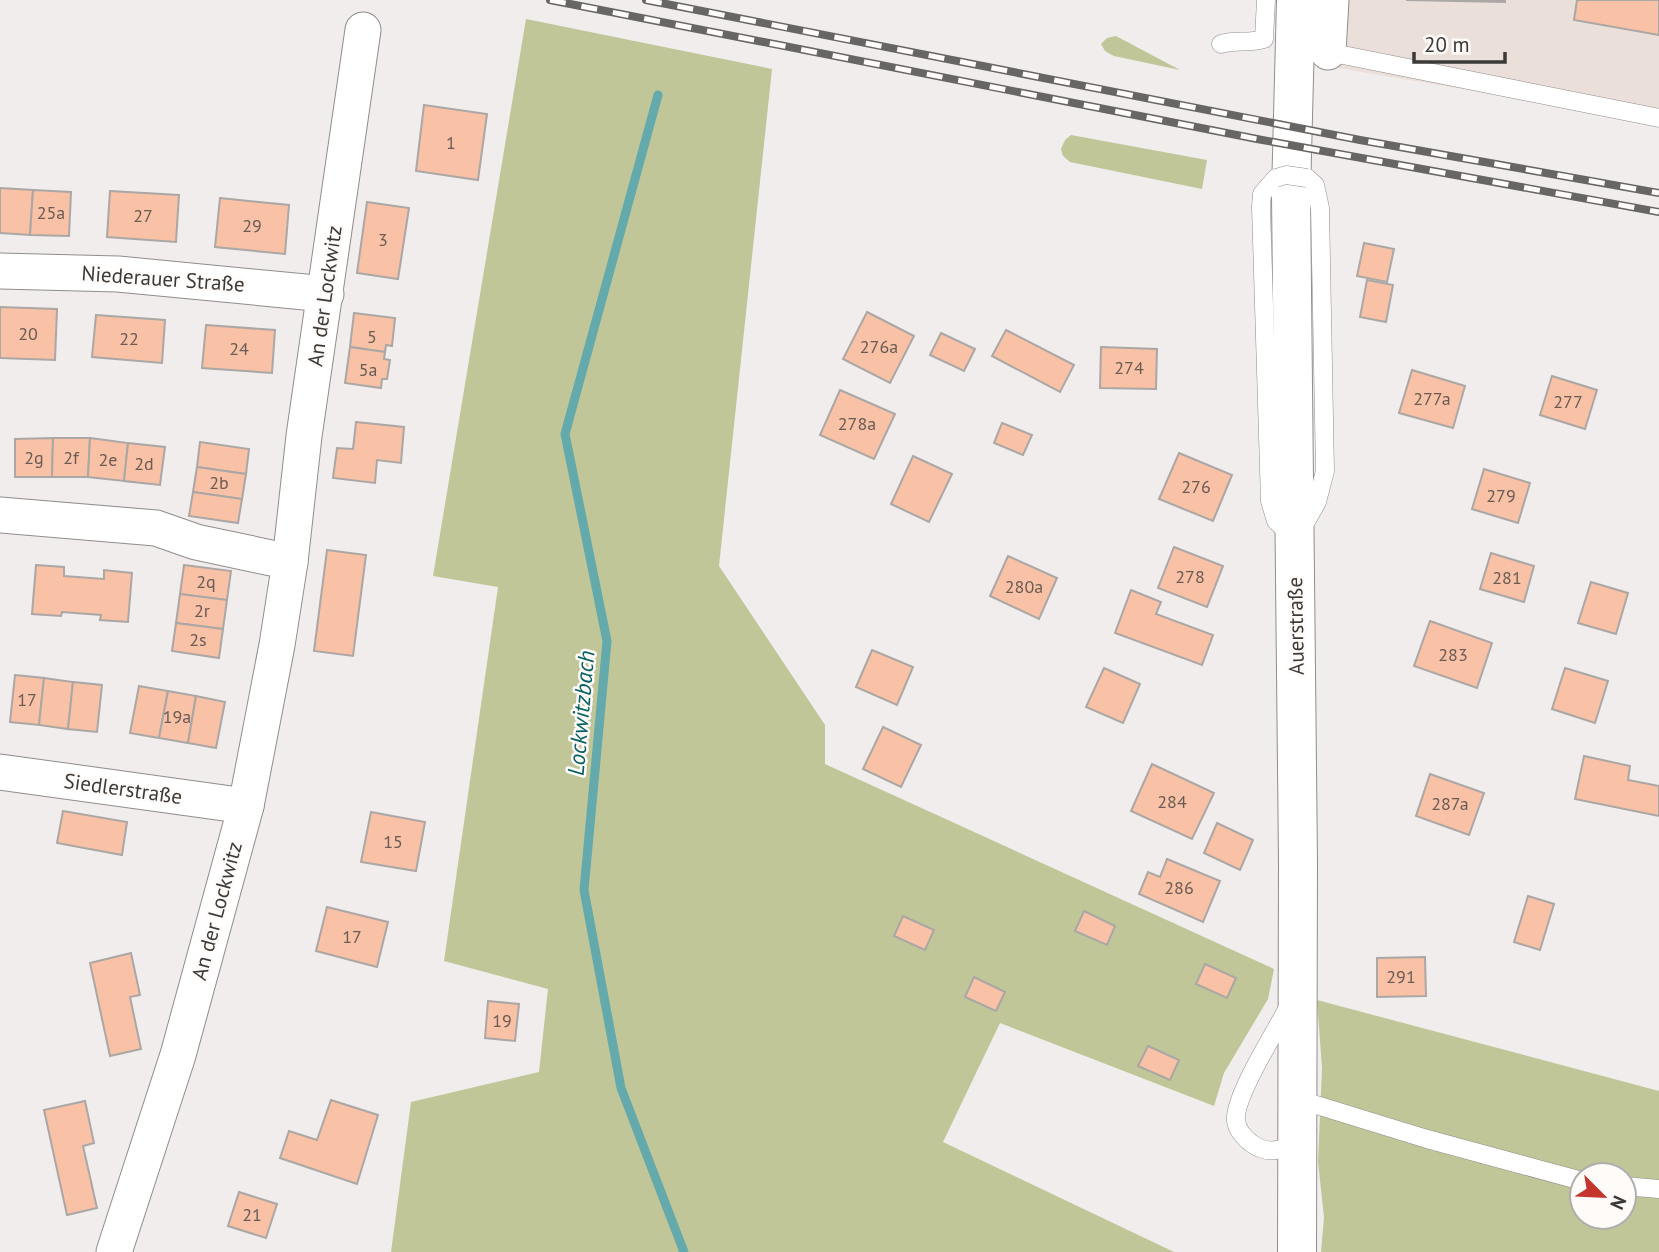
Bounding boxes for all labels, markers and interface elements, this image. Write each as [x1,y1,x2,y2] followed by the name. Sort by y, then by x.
[1414,21,1505,65] scale bar
[1424,31,1470,58] text: 20 m
[446,131,456,154] house number: 1
[37,201,65,224] house number: 25a
[133,204,153,227] house number: 27
[242,214,262,237] house number: 29
[301,224,348,368] street label: An der Lockwitz
[378,228,388,251] house number: 3
[80,259,246,298] street label: Niederauer Straße
[18,322,38,345] house number: 20
[367,325,377,348] house number: 5
[119,327,139,350] house number: 22
[860,335,898,358] house number: 276a
[229,337,249,360] house number: 24
[1114,356,1144,379] house number: 274
[359,358,377,381] house number: 5a
[1413,387,1451,410] house number: 277a
[1553,390,1583,413] house number: 277
[838,412,876,435] house number: 278a
[24,446,44,469] house number: 2g
[63,446,80,469] house number: 2f
[99,448,117,471] house number: 2e
[134,452,154,475] house number: 2d
[209,471,229,494] house number: 2b
[1181,475,1211,498] house number: 276
[1486,484,1516,507] house number: 279
[1175,565,1205,588] house number: 278
[1492,566,1522,589] house number: 281
[196,570,216,593] house number: 2q
[1005,575,1043,598] house number: 280a
[1281,577,1310,675] street label: Auerstraße
[194,599,210,622] house number: 2r
[189,628,207,651] house number: 2s
[1438,643,1468,666] house number: 283
[561,649,600,777] water label: Lockwitzbach
[17,688,37,711] house number: 17
[163,705,191,728] house number: 19a
[62,767,184,810] street label: Siedlerstraße
[1157,790,1187,813] house number: 284
[1431,792,1469,815] house number: 287a
[383,830,403,853] house number: 15
[185,839,248,983] street label: An der Lockwitz
[1164,876,1194,899] house number: 286
[342,925,362,948] house number: 17
[1386,965,1416,988] house number: 291
[492,1009,512,1032] house number: 19
[1568,1161,1638,1231] north arrow
[1605,1192,1632,1213] text: N
[242,1203,262,1226] house number: 21

